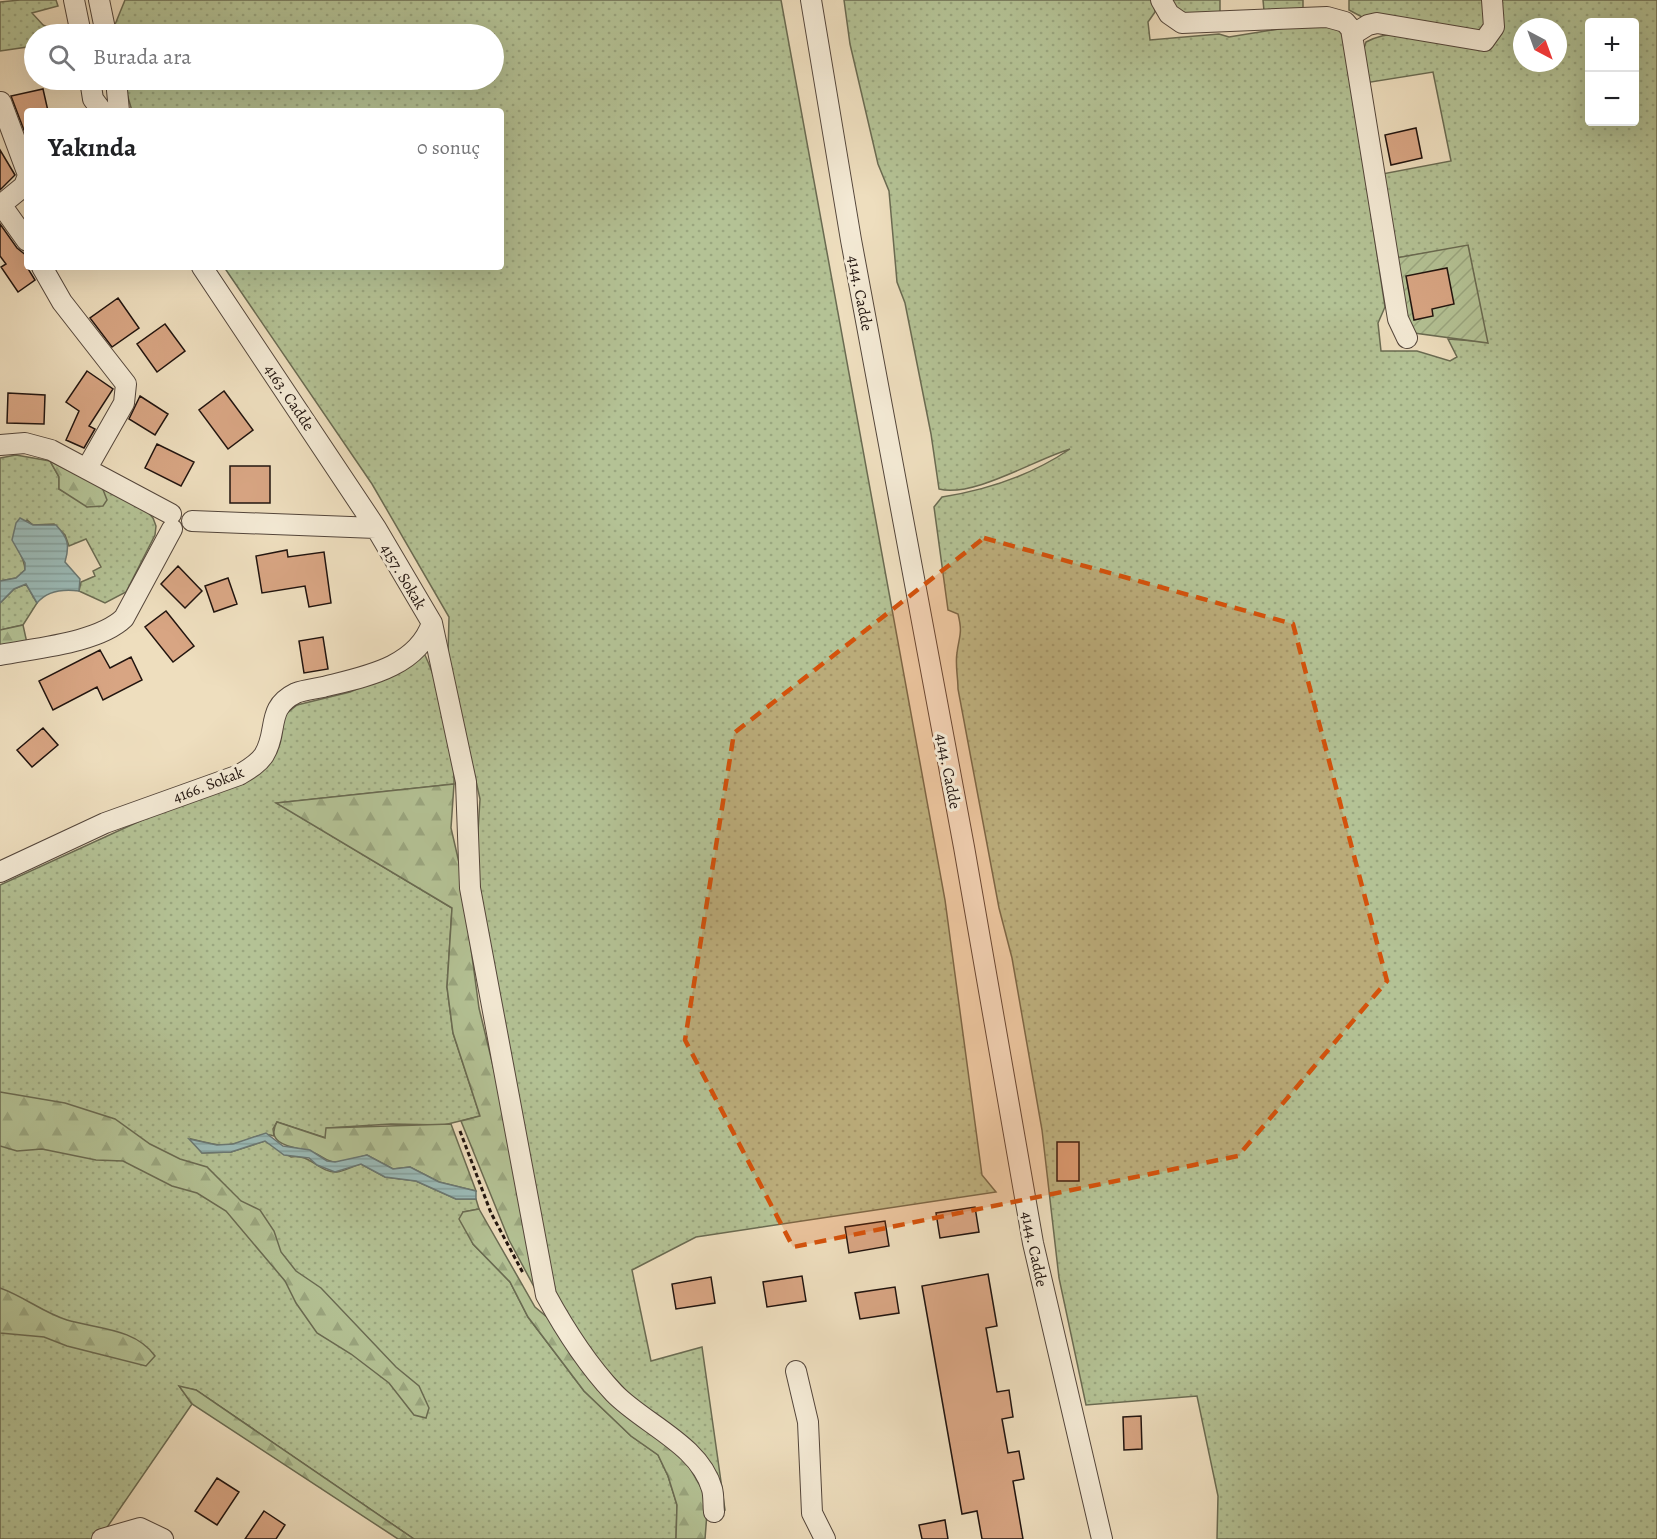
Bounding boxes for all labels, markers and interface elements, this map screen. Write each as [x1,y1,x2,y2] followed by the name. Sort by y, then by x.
[1513,18,1567,72] north arrow
[1585,18,1639,126] map controls
[1585,18,1639,72] button: +
[24,24,504,90] search box
[45,41,78,74] icon: search
[93,42,192,72] text: Burada ara
[1585,72,1639,126] button: −
[48,130,137,165] text: Yakında
[417,134,480,161] text: 0 sonuç
[842,253,878,333] street label: 4144. Cadde
[259,360,320,435] street label: 4163. Cadde
[375,539,431,614] street label: 4157. Sokak
[930,731,966,811] street label: 4144. Cadde
[170,761,247,809] street label: 4166. Sokak
[1015,1209,1053,1289] street label: 4144. Cadde

